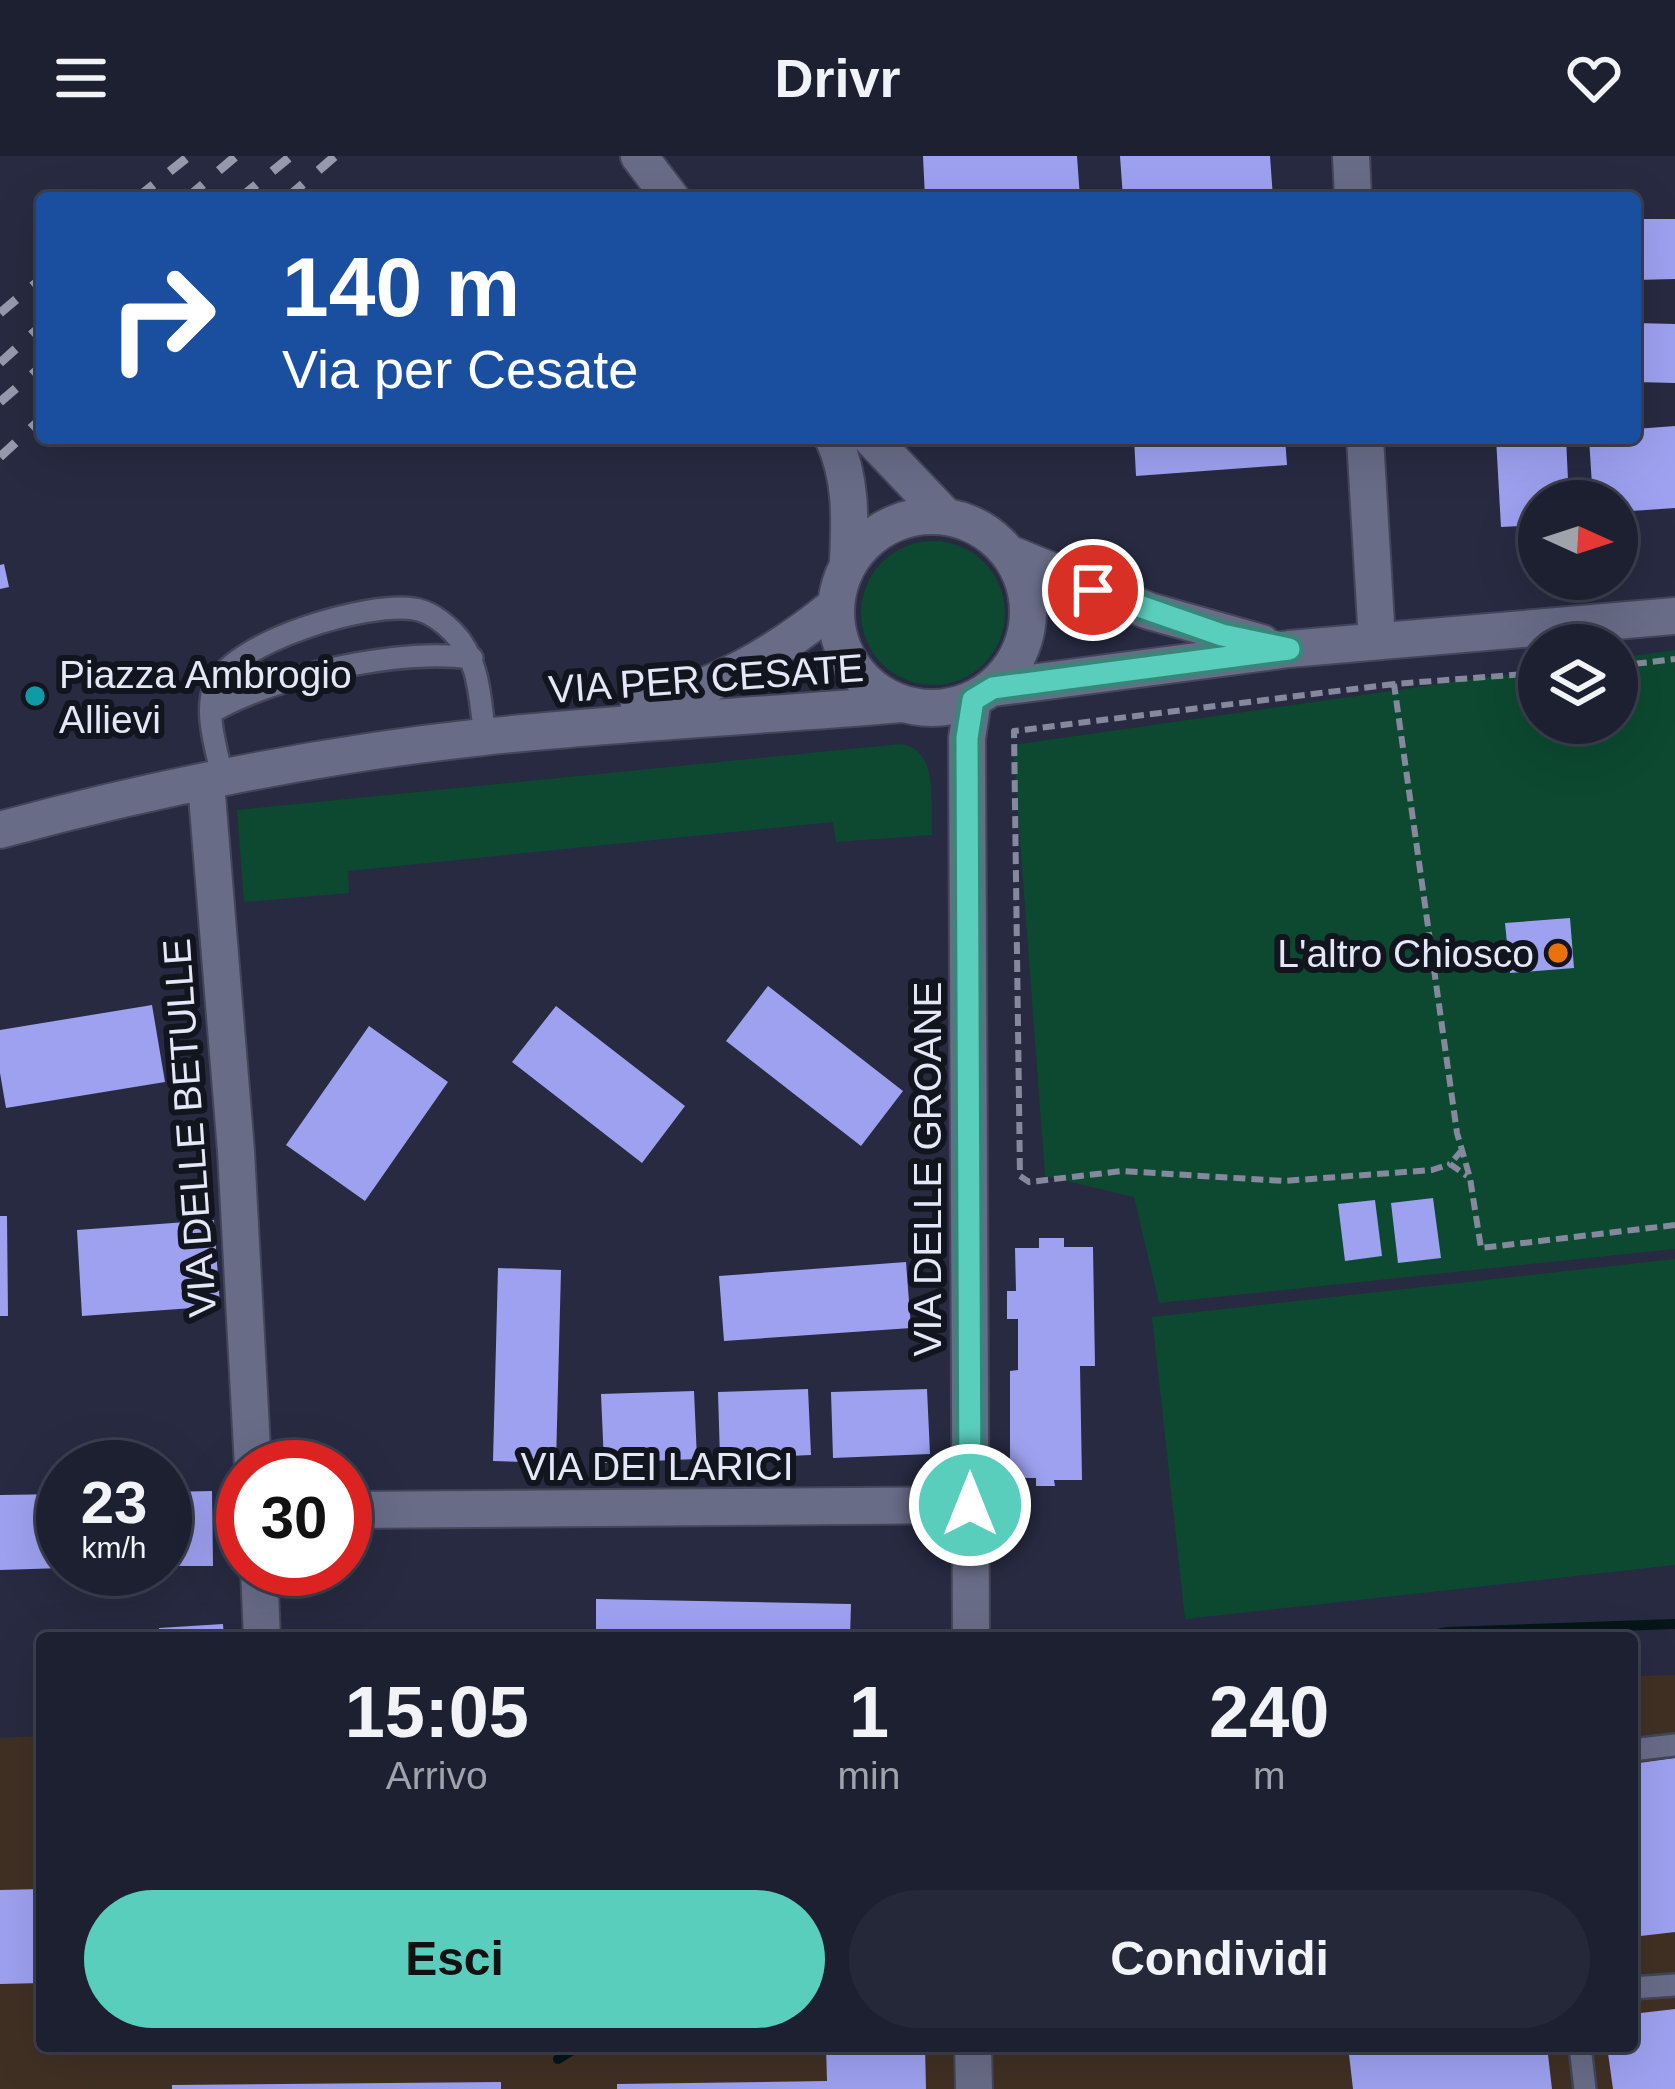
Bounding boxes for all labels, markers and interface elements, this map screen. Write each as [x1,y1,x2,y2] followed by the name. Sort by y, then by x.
[48,45,114,111] icon: menu
[1561,45,1627,111] icon: heart
[774,48,901,108] text: Drivr
[84,240,240,396] icon: right
[282,240,520,334] text: 140 m
[282,339,638,399] text: Via per Cesate
[1518,480,1638,600] north arrow
[1518,480,1638,744] map controls
[1042,539,1144,641] pin
[1060,557,1126,623] icon: arrive
[1518,624,1638,744] button: layers
[547,646,865,711] street label: VIA PER CESATE
[59,653,352,741] place label: Piazza Ambrogio Allievi
[22,683,48,709] marker: Piazza Ambrogio Allievi
[1277,932,1534,975] place label: L'altro Chiosco
[155,937,224,1319] street label: VIA DELLE BETULLE
[1545,940,1571,966] marker: L'altro Chiosco
[906,982,949,1356] street label: VIA DELLE GROANE
[216,1440,372,1596] speed limit sign: 30
[907,1442,1033,1568] position arrow
[520,1445,794,1488] street label: VIA DEI LARICI
[81,1469,147,1536] text: 23
[81,1531,147,1564] text: km/h
[345,1672,529,1752] text: 15:05
[849,1672,889,1752] text: 1
[1209,1672,1329,1752] text: 240
[386,1754,488,1797] text: Arrivo
[838,1754,900,1797] text: min
[1253,1754,1285,1797] text: m
[84,1890,825,2028] button: Esci
[849,1890,1590,2028] button: Condividi

